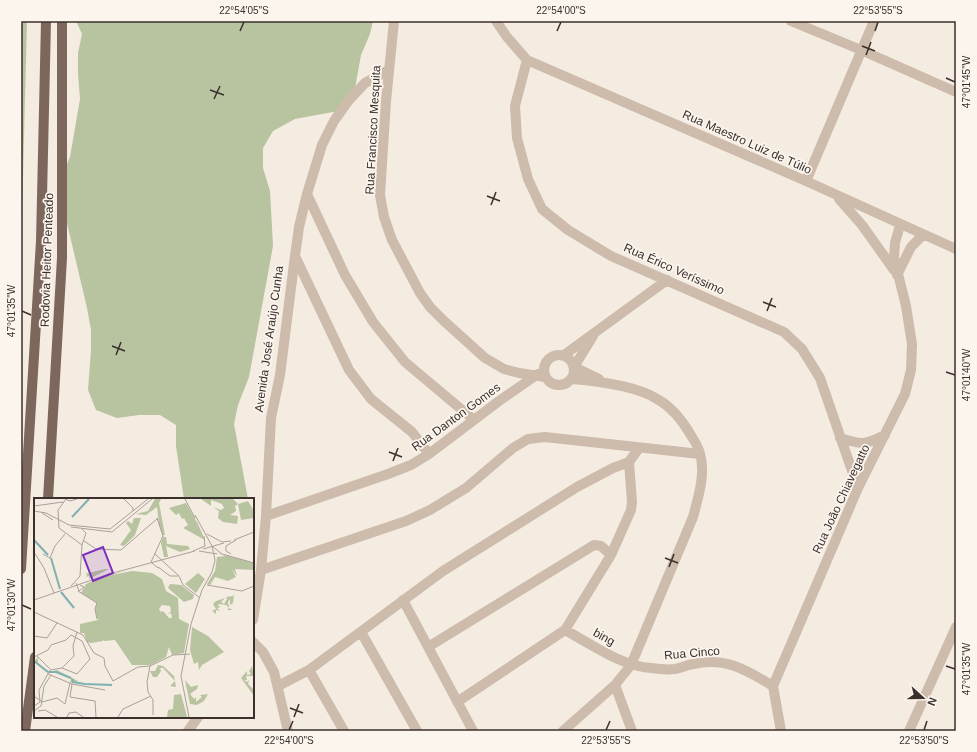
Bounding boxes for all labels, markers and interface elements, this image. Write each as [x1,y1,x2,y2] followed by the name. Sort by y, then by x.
[219,5,269,16] text: 22°54'05"S
[536,5,586,16] text: 22°54'00"S
[853,5,903,16] text: 22°53'55"S
[961,55,972,108] text: 47°01'45"W
[363,65,383,195] street label: Rua Francisco Mesquita
[680,107,814,177] street label: Rua Maestro Luiz de Túlio
[38,192,56,327] street label: Rodovia Heitor Penteado
[622,240,727,298] street label: Rua Érico Veríssimo
[252,264,286,413] street label: Avenida José Araújo Cunha
[6,284,17,337] text: 47°01'35"W
[961,348,972,401] text: 47°01'40"W
[409,380,503,454] street label: Rua Danton Gomes
[810,442,873,556] street label: Rua João Chiavegatto
[34,498,254,718] inset map
[6,578,17,631] text: 47°01'30"W
[591,625,617,649] street label: bing
[961,642,972,695] text: 47°01'35"W
[663,644,721,662] street label: Rua Cinco
[903,678,943,718] north arrow
[925,696,939,707] text: N
[264,735,314,746] text: 22°54'00"S
[581,735,631,746] text: 22°53'55"S
[899,735,949,746] text: 22°53'50"S

